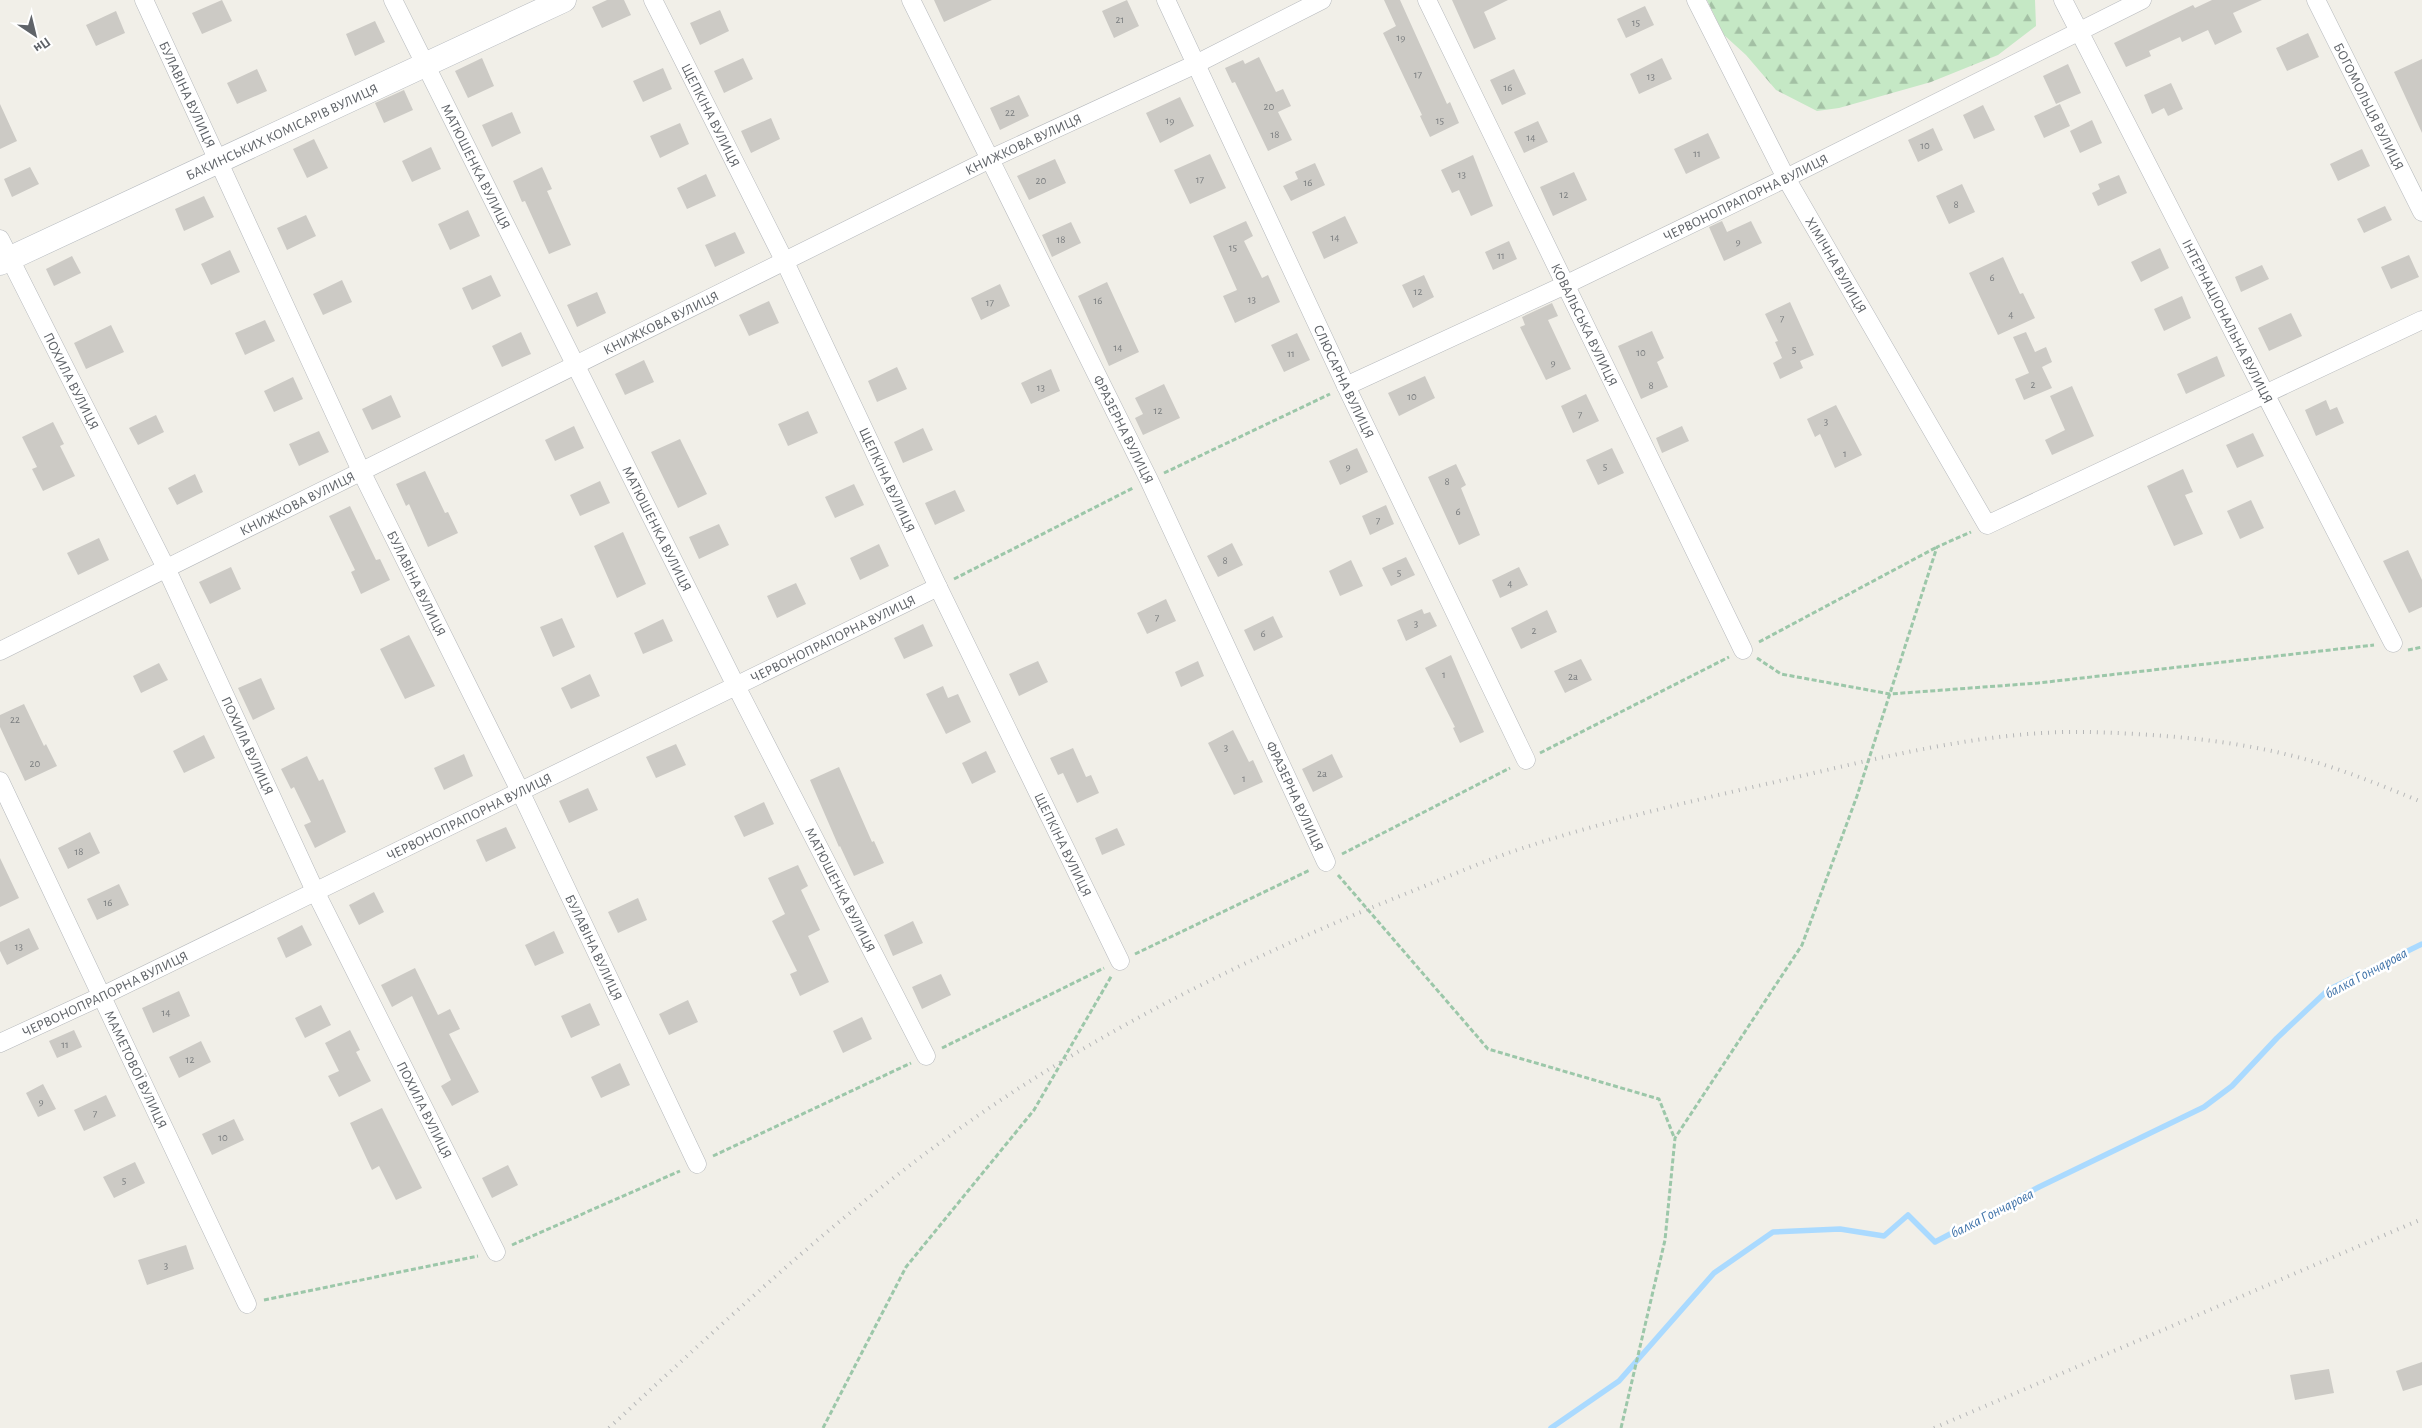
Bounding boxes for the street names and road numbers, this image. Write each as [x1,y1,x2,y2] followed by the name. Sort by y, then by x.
[156,39,217,150] street label: БУЛАВІНА ВУЛИЦЯ
[2331,41,2406,173] street label: БОГОМОЛЬЦЯ ВУЛИЦЯ
[678,62,742,170] street label: ЩЕПКІНА ВУЛИЦЯ
[184,82,381,183] street label: БАКИНСЬКИХ КОМІСАРІВ ВУЛИЦЯ
[438,102,512,232] street label: МАТЮШЕНКА ВУЛИЦЯ
[963,112,1084,178] street label: КНИЖКОВА ВУЛИЦЯ
[1661,152,1831,244] street label: ЧЕРВОНОПРАПОРНА ВУЛИЦЯ
[1802,215,1869,316] street label: ХІМІЧНА ВУЛИЦЯ
[2179,237,2275,406] street label: ІНТЕРНАЦІОНАЛЬНА ВУЛИЦЯ
[1548,261,1620,389] street label: КОВАЛЬСЬКА ВУЛИЦЯ
[601,289,721,358] street label: КНИЖКОВА ВУЛИЦЯ
[1310,323,1376,441] street label: СЛЮСАРНА ВУЛИЦЯ
[40,331,101,432] street label: ПОХИЛА ВУЛИЦЯ
[1090,373,1156,486] street label: ФРАЗЕРНА ВУЛИЦЯ
[856,426,917,535] street label: ЩЕПКІНА ВУЛИЦЯ
[619,464,694,594] street label: МАТЮШЕНКА ВУЛИЦЯ
[238,470,358,539] street label: КНИЖКОВА ВУЛИЦЯ
[384,529,448,639] street label: БУЛАВІНА ВУЛИЦЯ
[749,593,918,686] street label: ЧЕРВОНОПРАПОРНА ВУЛИЦЯ
[218,695,276,797] street label: ПОХИЛА ВУЛИЦЯ
[1263,739,1326,853] street label: ФРАЗЕРНА ВУЛИЦЯ
[385,771,554,864] street label: ЧЕРВОНОПРАПОРНА ВУЛИЦЯ
[1031,791,1094,899] street label: ЩЕПКІНА ВУЛИЦЯ
[802,825,878,955] street label: МАТЮШЕНКА ВУЛИЦЯ
[562,892,624,1003] street label: БУЛАВІНА ВУЛИЦЯ
[20,949,190,1040] street label: ЧЕРВОНОПРАПОРНА ВУЛИЦЯ
[101,1009,169,1131] street label: МАМЕТОВОЇ ВУЛИЦЯ
[394,1059,454,1161] street label: ПОХИЛА ВУЛИЦЯ

